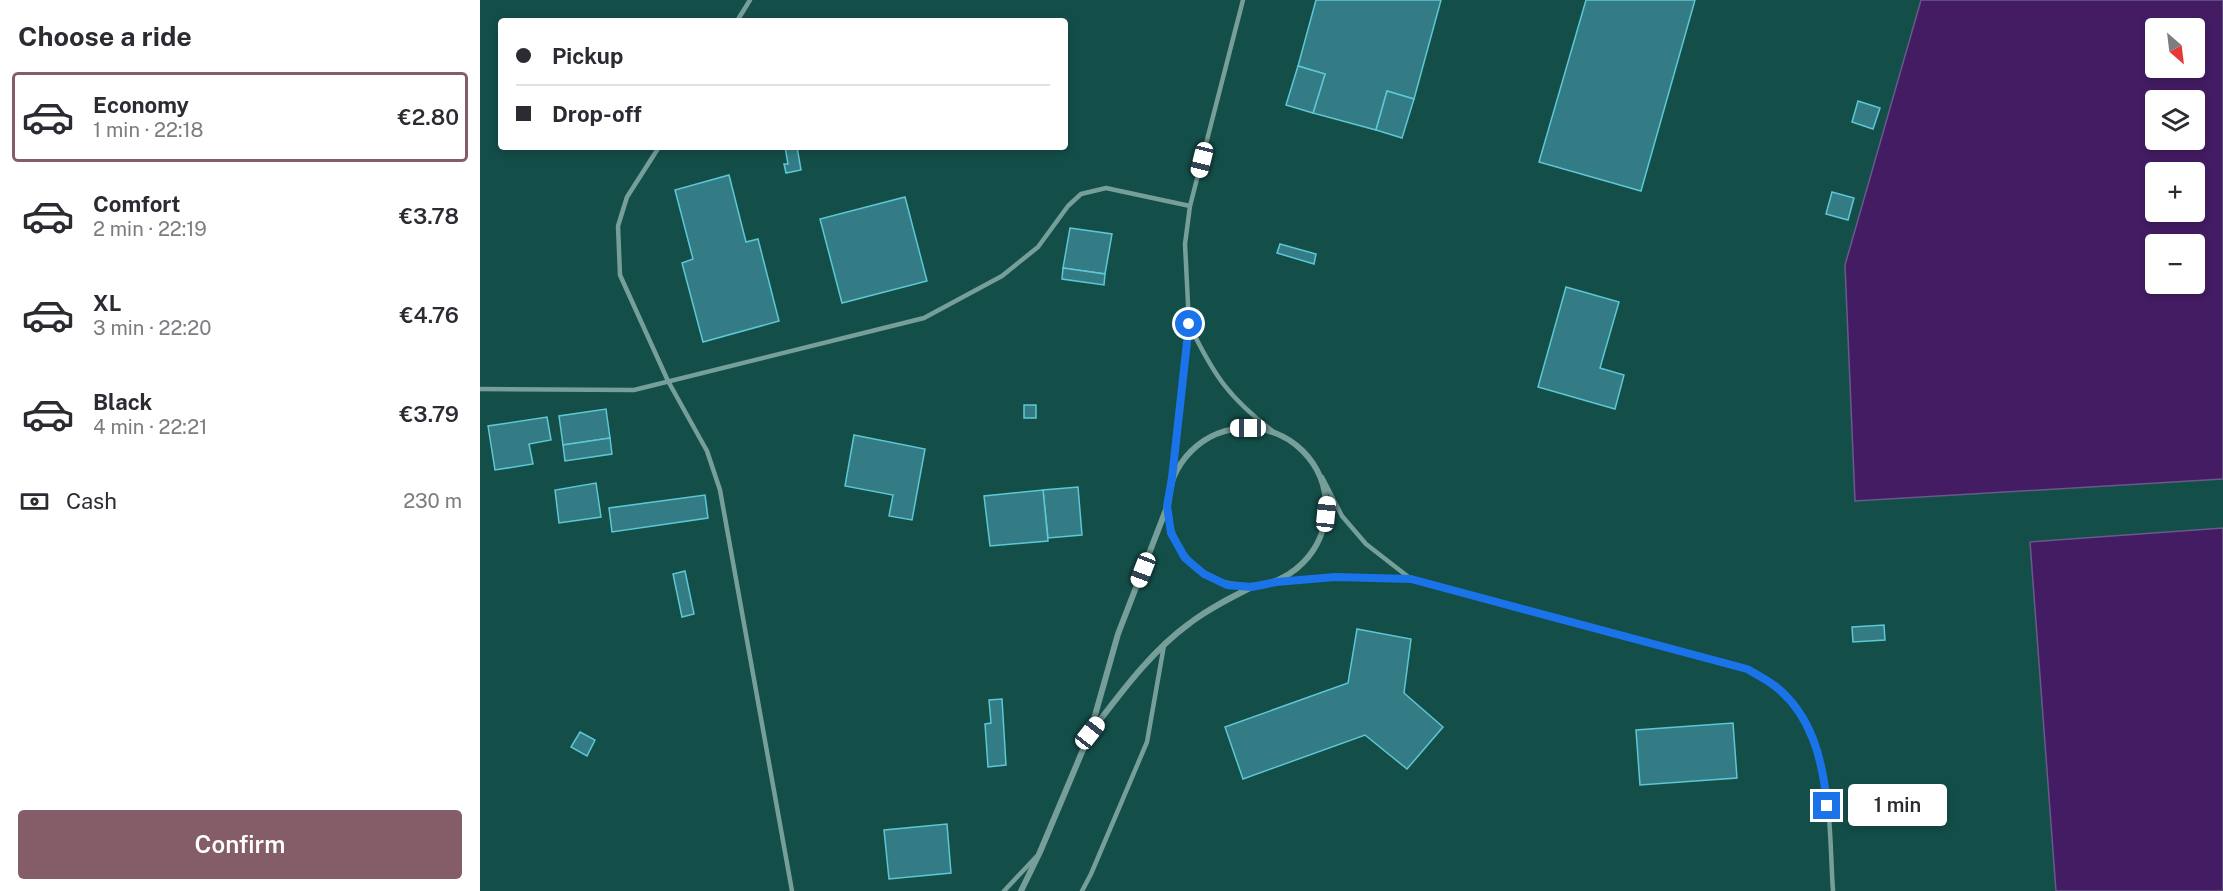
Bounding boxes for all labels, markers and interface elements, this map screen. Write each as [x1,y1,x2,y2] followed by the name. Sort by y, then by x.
[2145,18,2205,78] north arrow
[2145,18,2205,294] map controls
[18,20,192,52] text: Choose a ride
[552,43,623,69] text: Pickup
[21,90,75,144] icon: car
[2145,90,2205,150] button: layers
[93,92,189,118] text: Economy
[552,101,642,127] text: Drop-off
[398,104,459,130] text: €2.80
[93,118,204,142] text: 1 min · 22:18
[1189,140,1215,180] car
[2145,162,2205,222] button: +
[21,189,75,243] icon: car
[93,191,180,217] text: Comfort
[399,203,459,229] text: €3.78
[93,217,207,241] text: 2 min · 22:19
[2145,234,2205,294] button: −
[21,288,75,342] icon: car
[93,290,121,316] text: XL
[400,302,459,328] text: €4.76
[1175,310,1202,337] route start
[93,316,211,340] text: 3 min · 22:20
[21,387,75,441] icon: car
[93,389,152,415] text: Black
[400,401,459,427] text: €3.79
[93,415,207,439] text: 4 min · 22:21
[1230,419,1266,437] car
[18,485,51,518] icon: cash
[66,488,117,514] text: Cash
[403,489,462,513] text: 230 m
[1315,495,1337,533] car
[1128,550,1158,590] car
[1072,713,1108,753] car
[1848,785,1947,827] callout: 1 min
[1813,792,1840,819] route end
[1874,793,1921,817] text: 1 min
[18,810,462,879] button: Confirm

